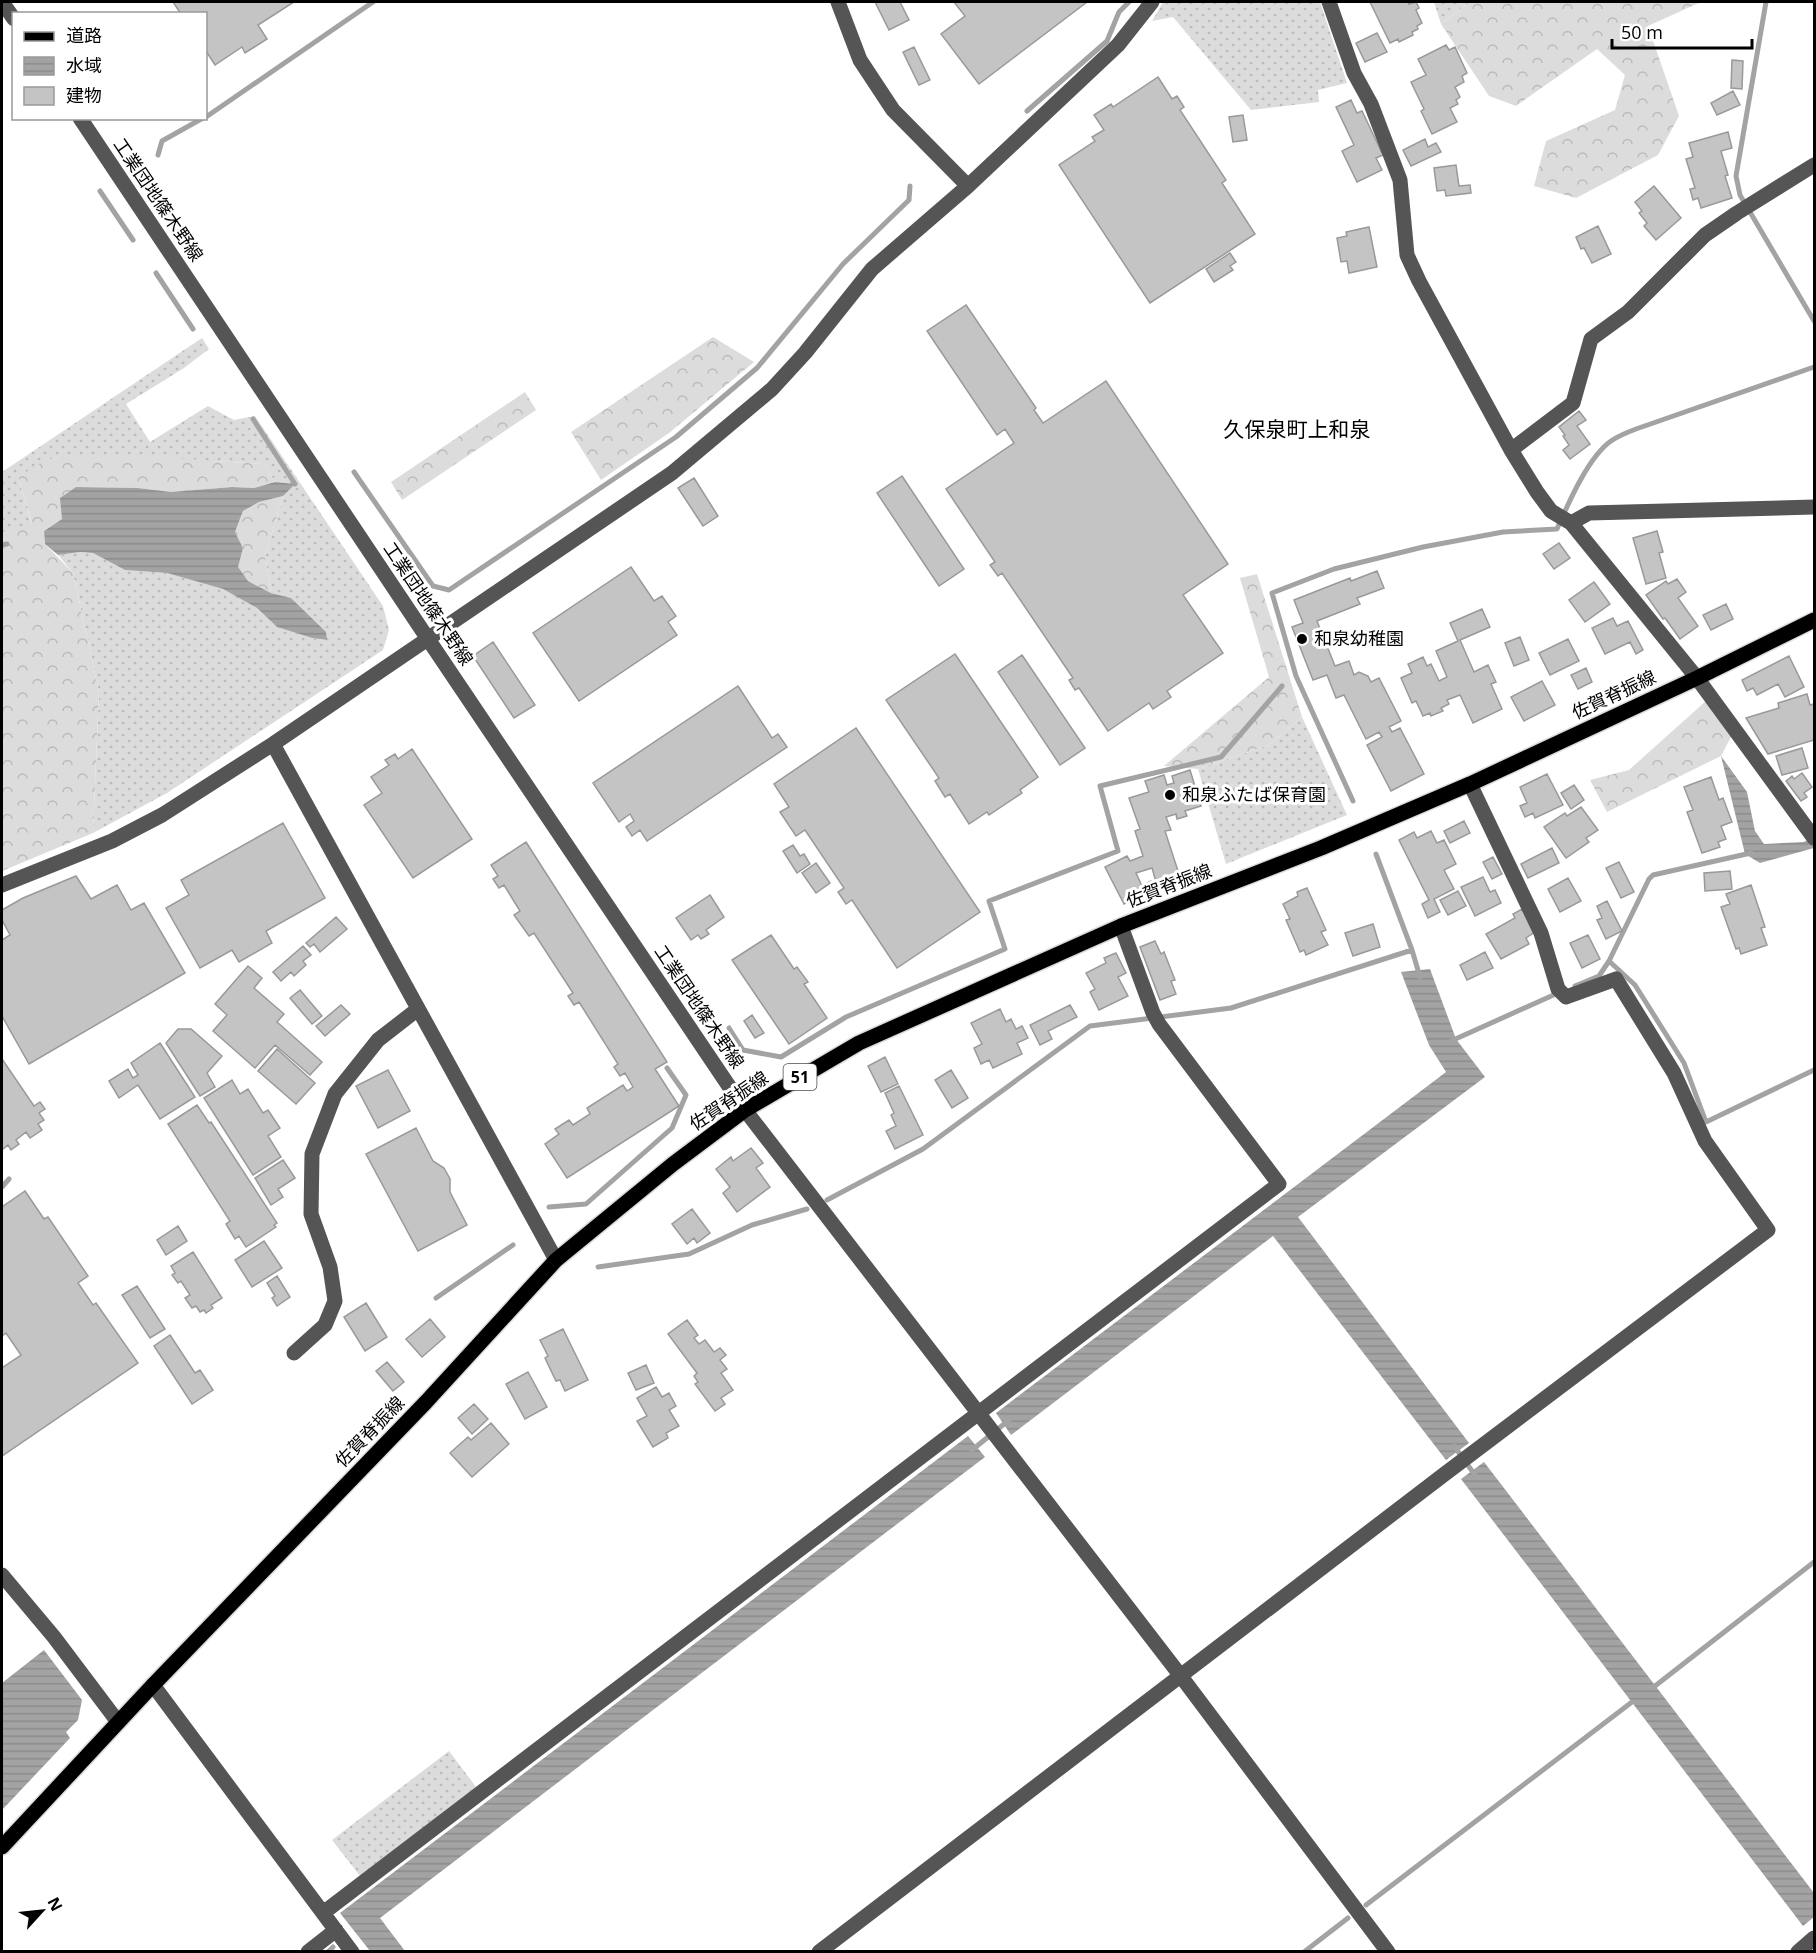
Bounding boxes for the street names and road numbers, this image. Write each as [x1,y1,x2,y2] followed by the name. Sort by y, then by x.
[109,133,209,266] street label: 工業団地篠木野線
[379,537,479,670] street label: 工業団地篠木野線
[1568,664,1659,724] street label: 佐賀脊振線
[1122,858,1215,912] street label: 佐賀脊振線
[650,940,750,1073] street label: 工業団地篠木野線
[784,1064,816,1090] road number: 51
[684,1065,772,1135] street label: 佐賀脊振線
[329,1391,409,1472] street label: 佐賀脊振線

